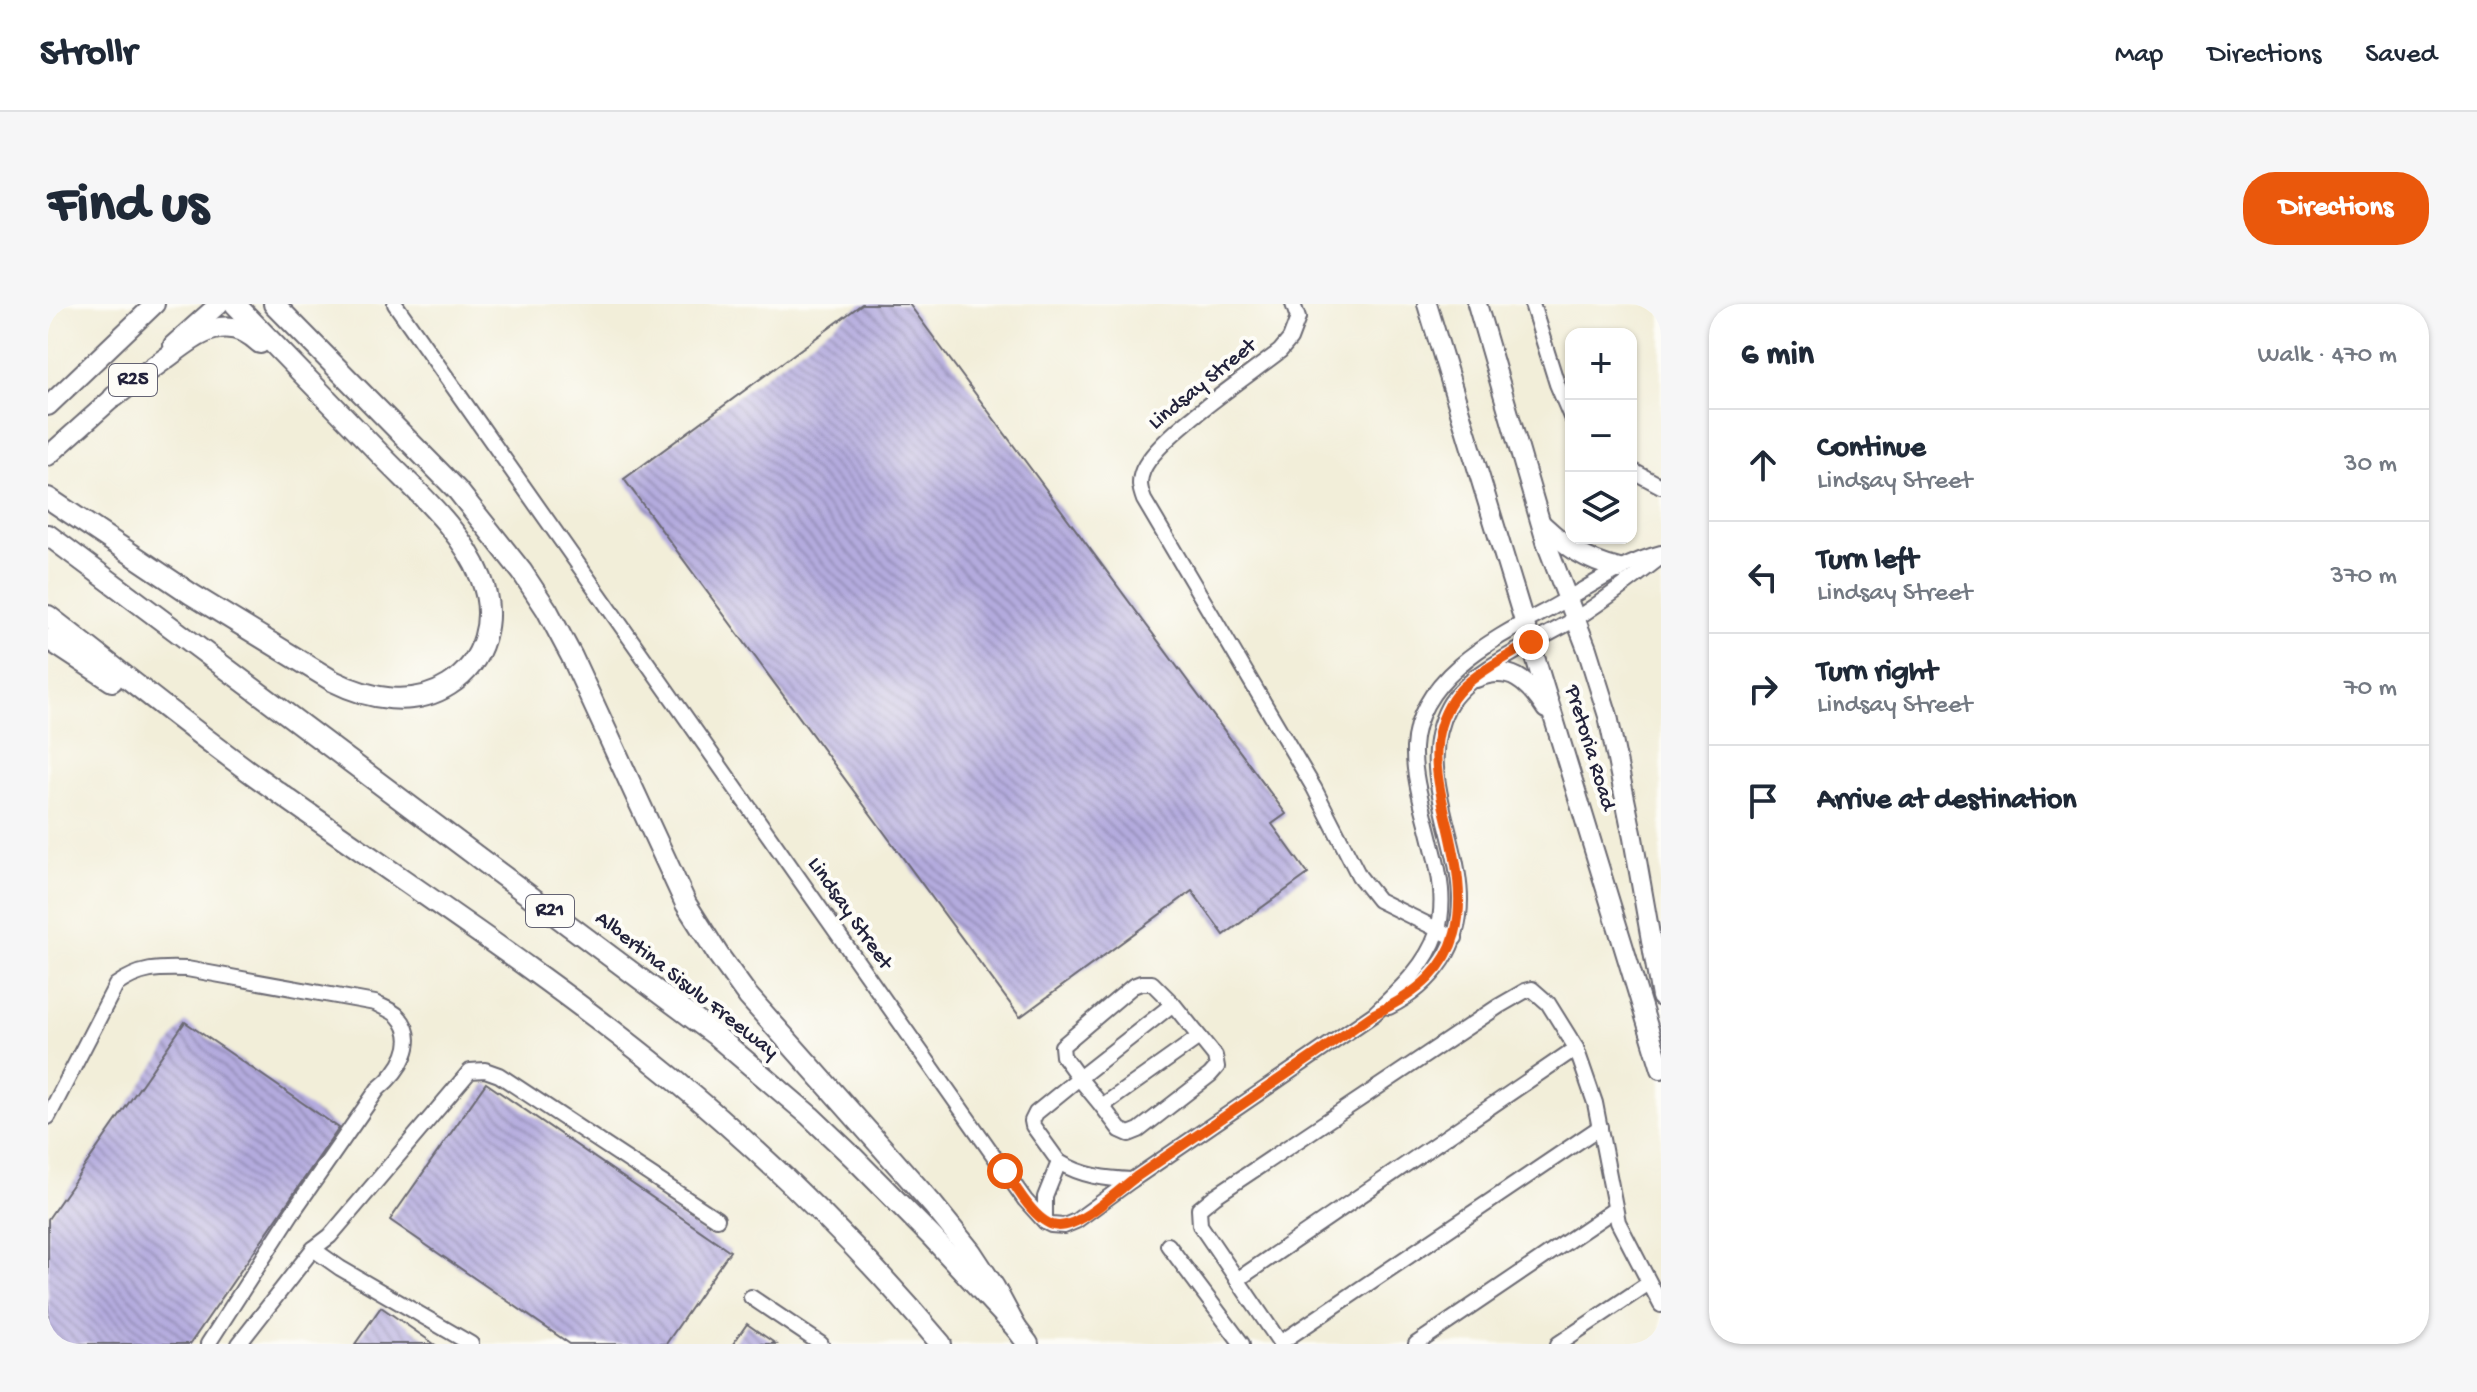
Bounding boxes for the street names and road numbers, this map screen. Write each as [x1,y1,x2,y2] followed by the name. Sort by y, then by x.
[1144,332,1264,436] street label: Lindsay Street
[109,364,157,396] road number: R25
[1557,681,1621,816] street label: Pretoria Road
[801,853,898,977] street label: Lindsay Street
[526,895,574,927] road number: R21
[589,906,783,1066] street label: Albertina Sisulu Freeway

